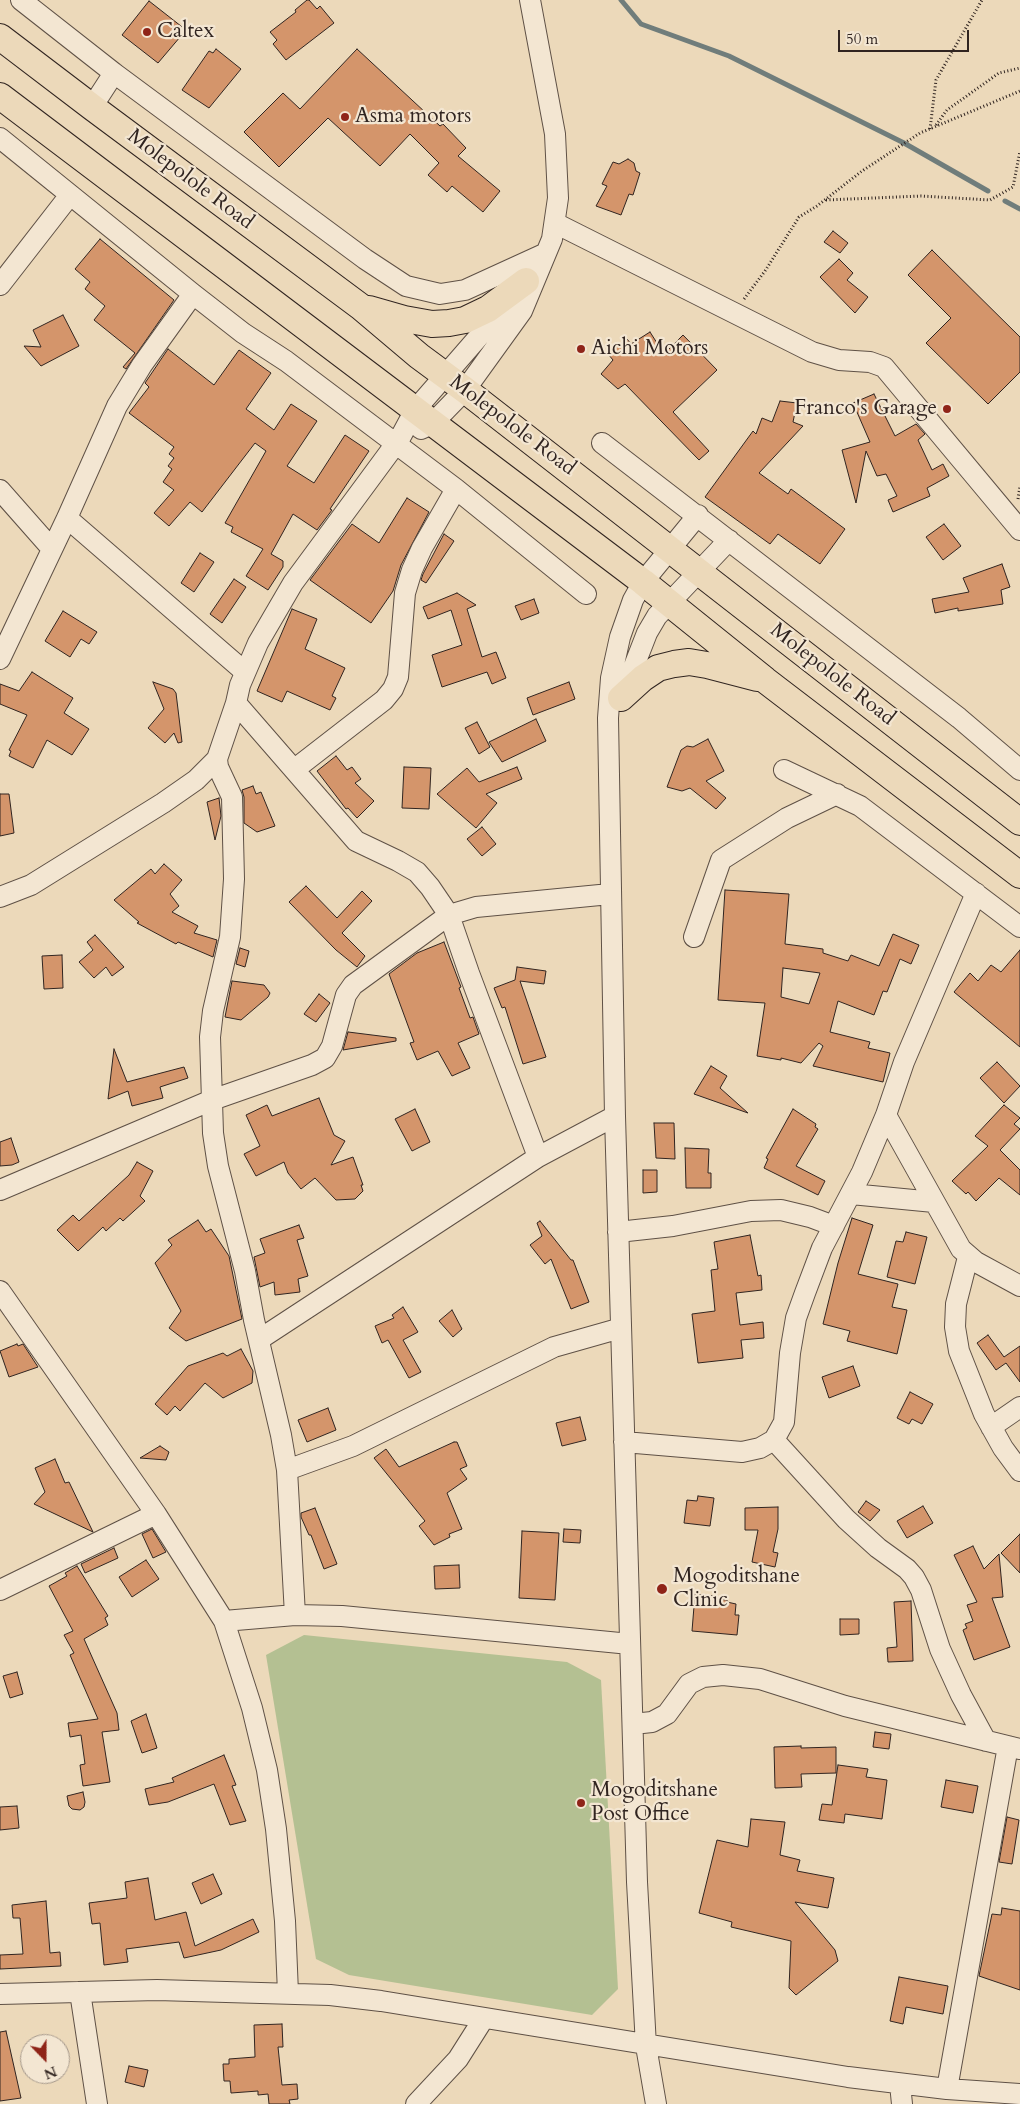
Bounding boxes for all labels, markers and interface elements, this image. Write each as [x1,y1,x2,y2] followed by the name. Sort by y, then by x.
[157,19,214,45] place label: Caltex
[840,20,971,52] scale bar
[141,26,153,38] marker: Caltex
[846,29,878,49] text: 50 m
[355,104,471,130] place label: Asma motors
[339,111,351,123] marker: Asma motors
[122,124,258,236] street label: Molepolole Road
[591,336,708,362] place label: Aichi Motors
[575,343,587,355] marker: Aichi Motors
[444,370,580,482] street label: Molepolole Road
[794,396,937,422] place label: Franco's Garage
[941,403,953,415] marker: Franco's Garage
[764,618,900,732] street label: Molepolole Road
[673,1564,800,1614] place label: Mogoditshane Clinic
[655,1582,669,1596] marker: Mogoditshane Clinic
[591,1778,718,1828] place label: Mogoditshane Post Office
[575,1797,587,1809] marker: Mogoditshane Post Office
[20,2034,70,2084] north arrow
[41,2061,60,2084] text: N

